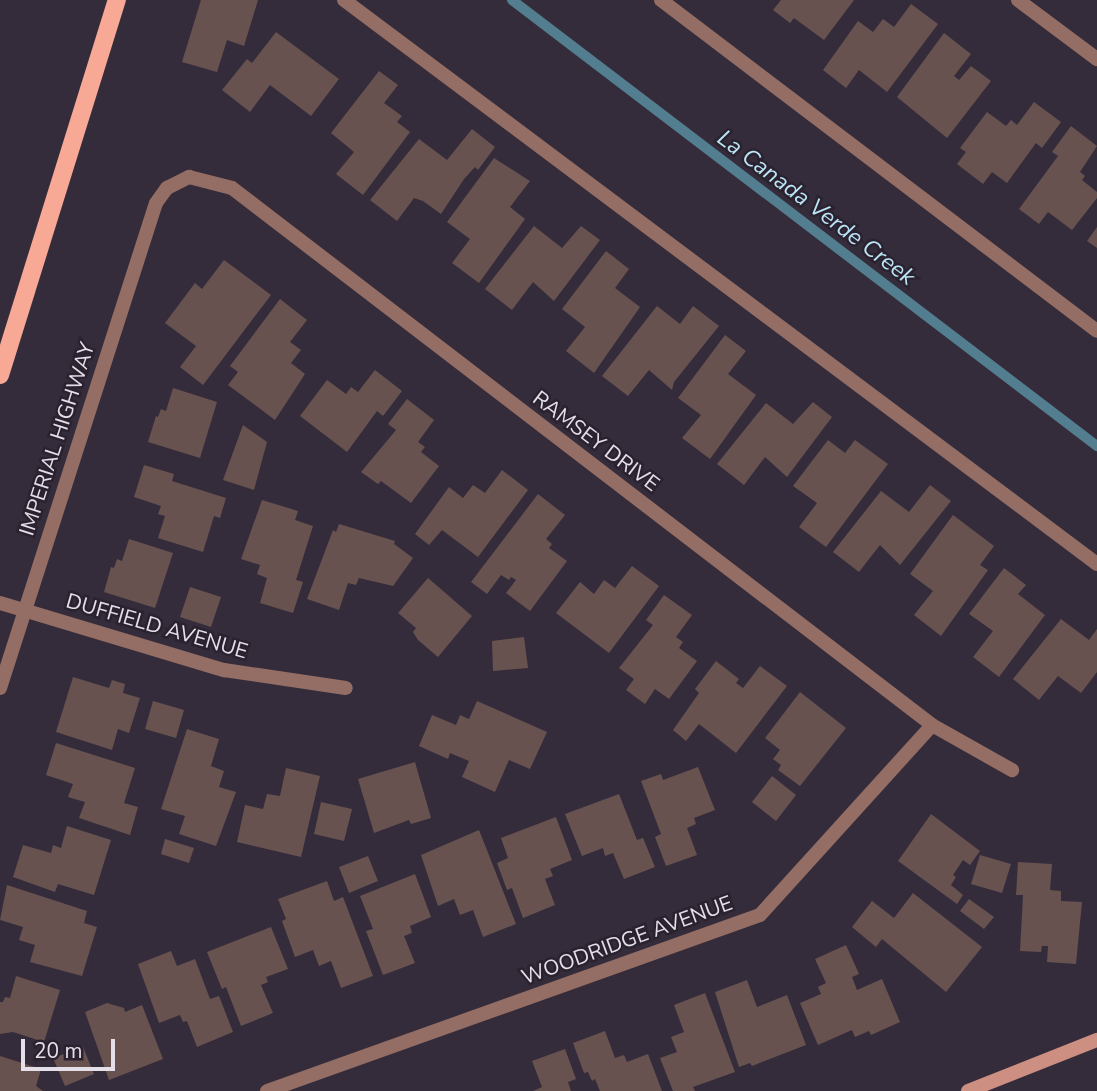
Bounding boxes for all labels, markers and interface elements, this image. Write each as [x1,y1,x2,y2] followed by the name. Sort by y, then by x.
[712,125,920,291] water label: La Canada Verde Creek
[14,339,100,539] street label: IMPERIAL HIGHWAY
[528,385,664,497] street label: RAMSEY DRIVE
[63,588,251,664] street label: DUFFIELD AVENUE
[518,890,736,990] street label: WOODRIDGE AVENUE
[24,1024,119,1068] scale bar
[34,1037,83,1065] text: 20 m

